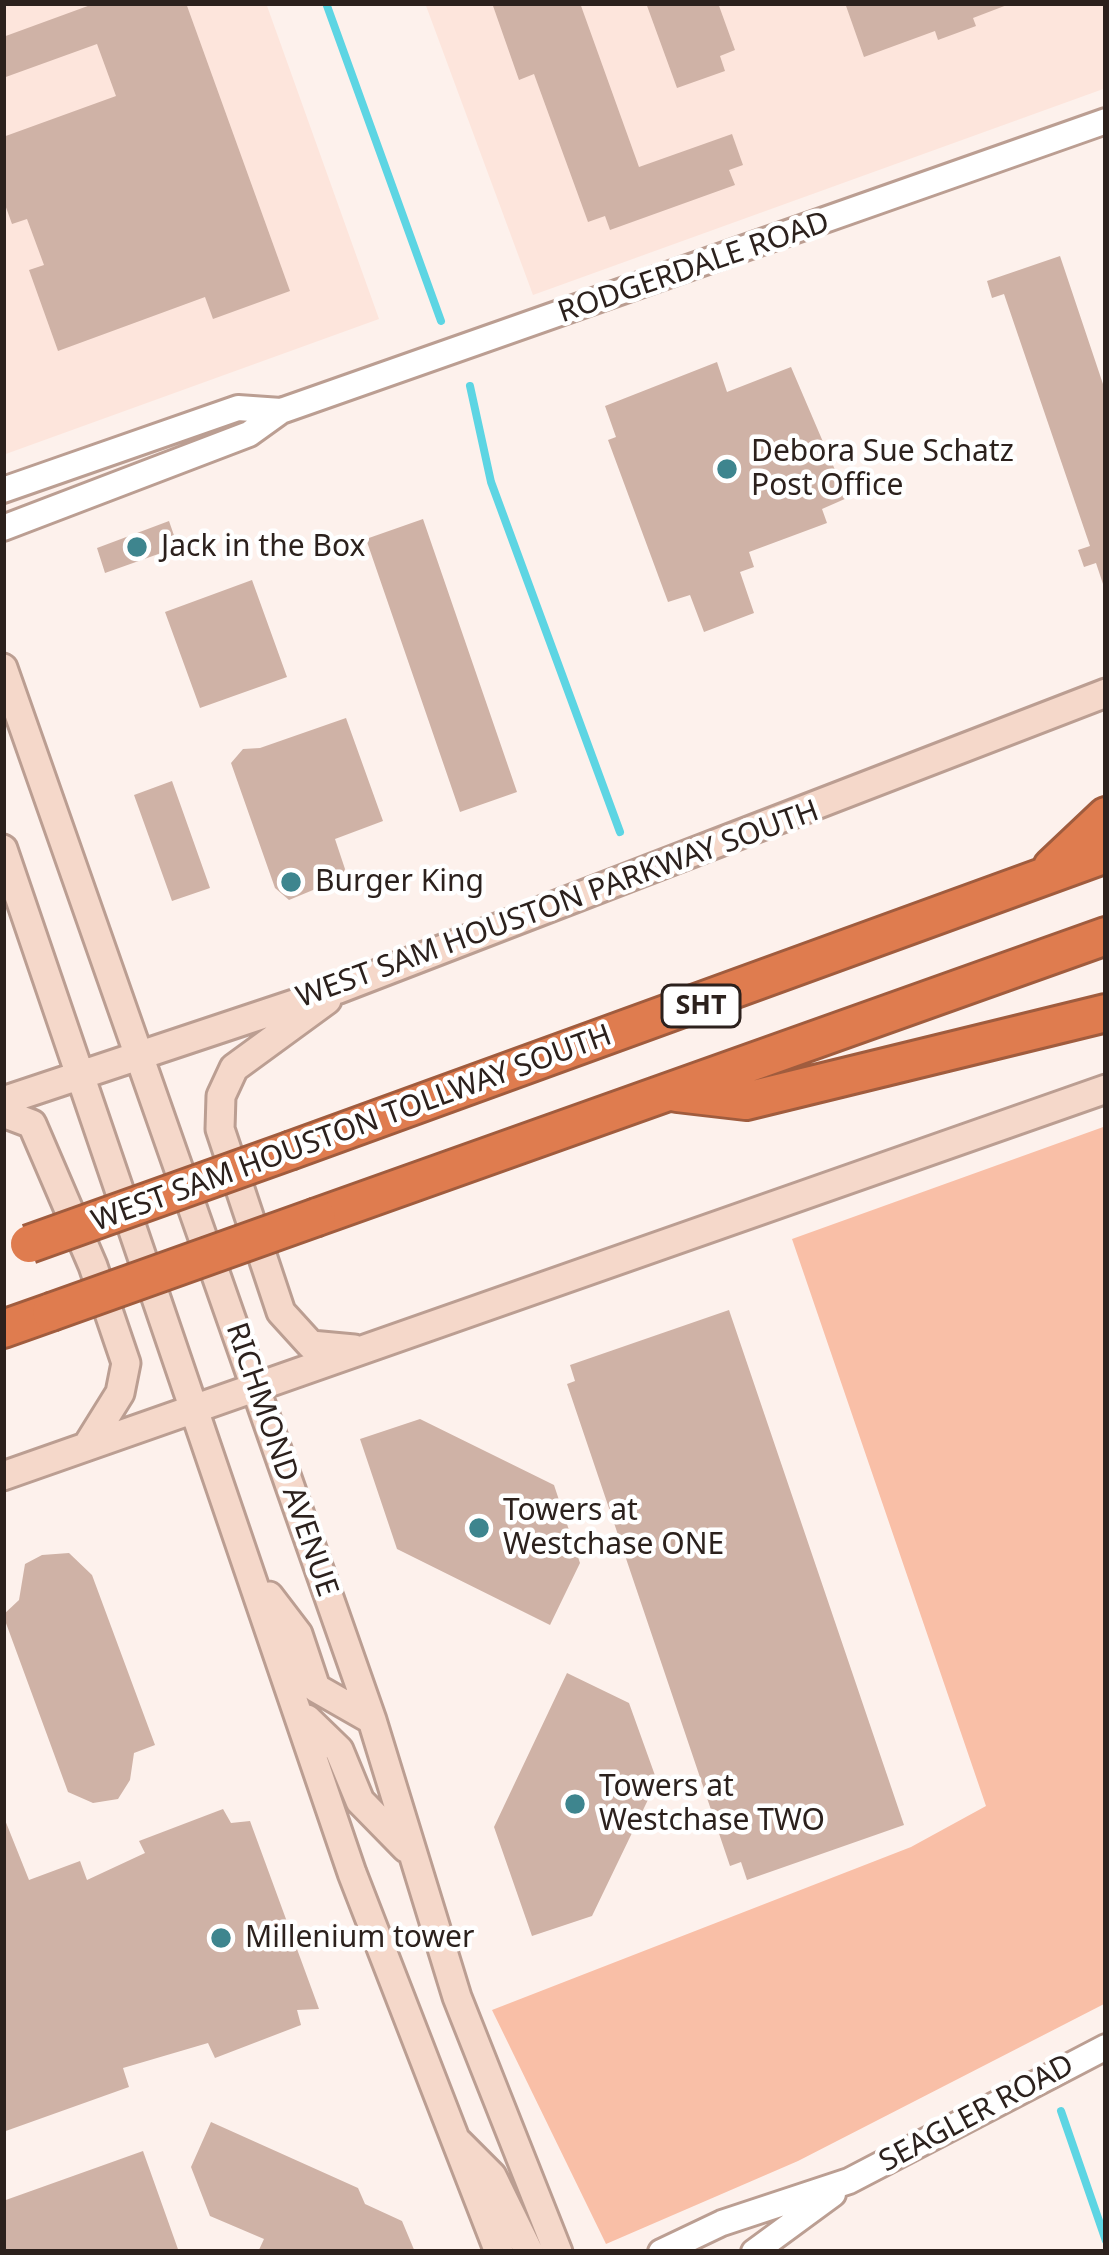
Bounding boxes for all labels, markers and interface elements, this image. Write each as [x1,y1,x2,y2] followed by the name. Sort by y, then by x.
[554,205,834,331] street label: RODGERDALE ROAD
[751,434,1014,504] place label: Debora Sue Schatz Post Office
[714,456,740,482] marker: Debora Sue Schatz Post Office
[161,529,365,565] place label: Jack in the Box
[124,534,150,560] marker: Jack in the Box
[292,794,824,1016] street label: WEST SAM HOUSTON PARKWAY SOUTH
[315,864,484,900] place label: Burger King
[278,869,304,895] marker: Burger King
[662,985,740,1027] road number: SHT
[87,1018,617,1240] street label: WEST SAM HOUSTON TOLLWAY SOUTH
[217,1318,345,1602] street label: RICHMOND AVENUE
[503,1493,724,1564] place label: Towers at Westchase ONE
[466,1515,492,1541] marker: Towers at Westchase ONE
[599,1769,825,1840] place label: Towers at Westchase TWO
[562,1791,588,1817] marker: Towers at Westchase TWO
[245,1920,474,1956] place label: Millenium tower
[208,1925,234,1951] marker: Millenium tower
[874,2048,1080,2180] street label: SEAGLER ROAD

